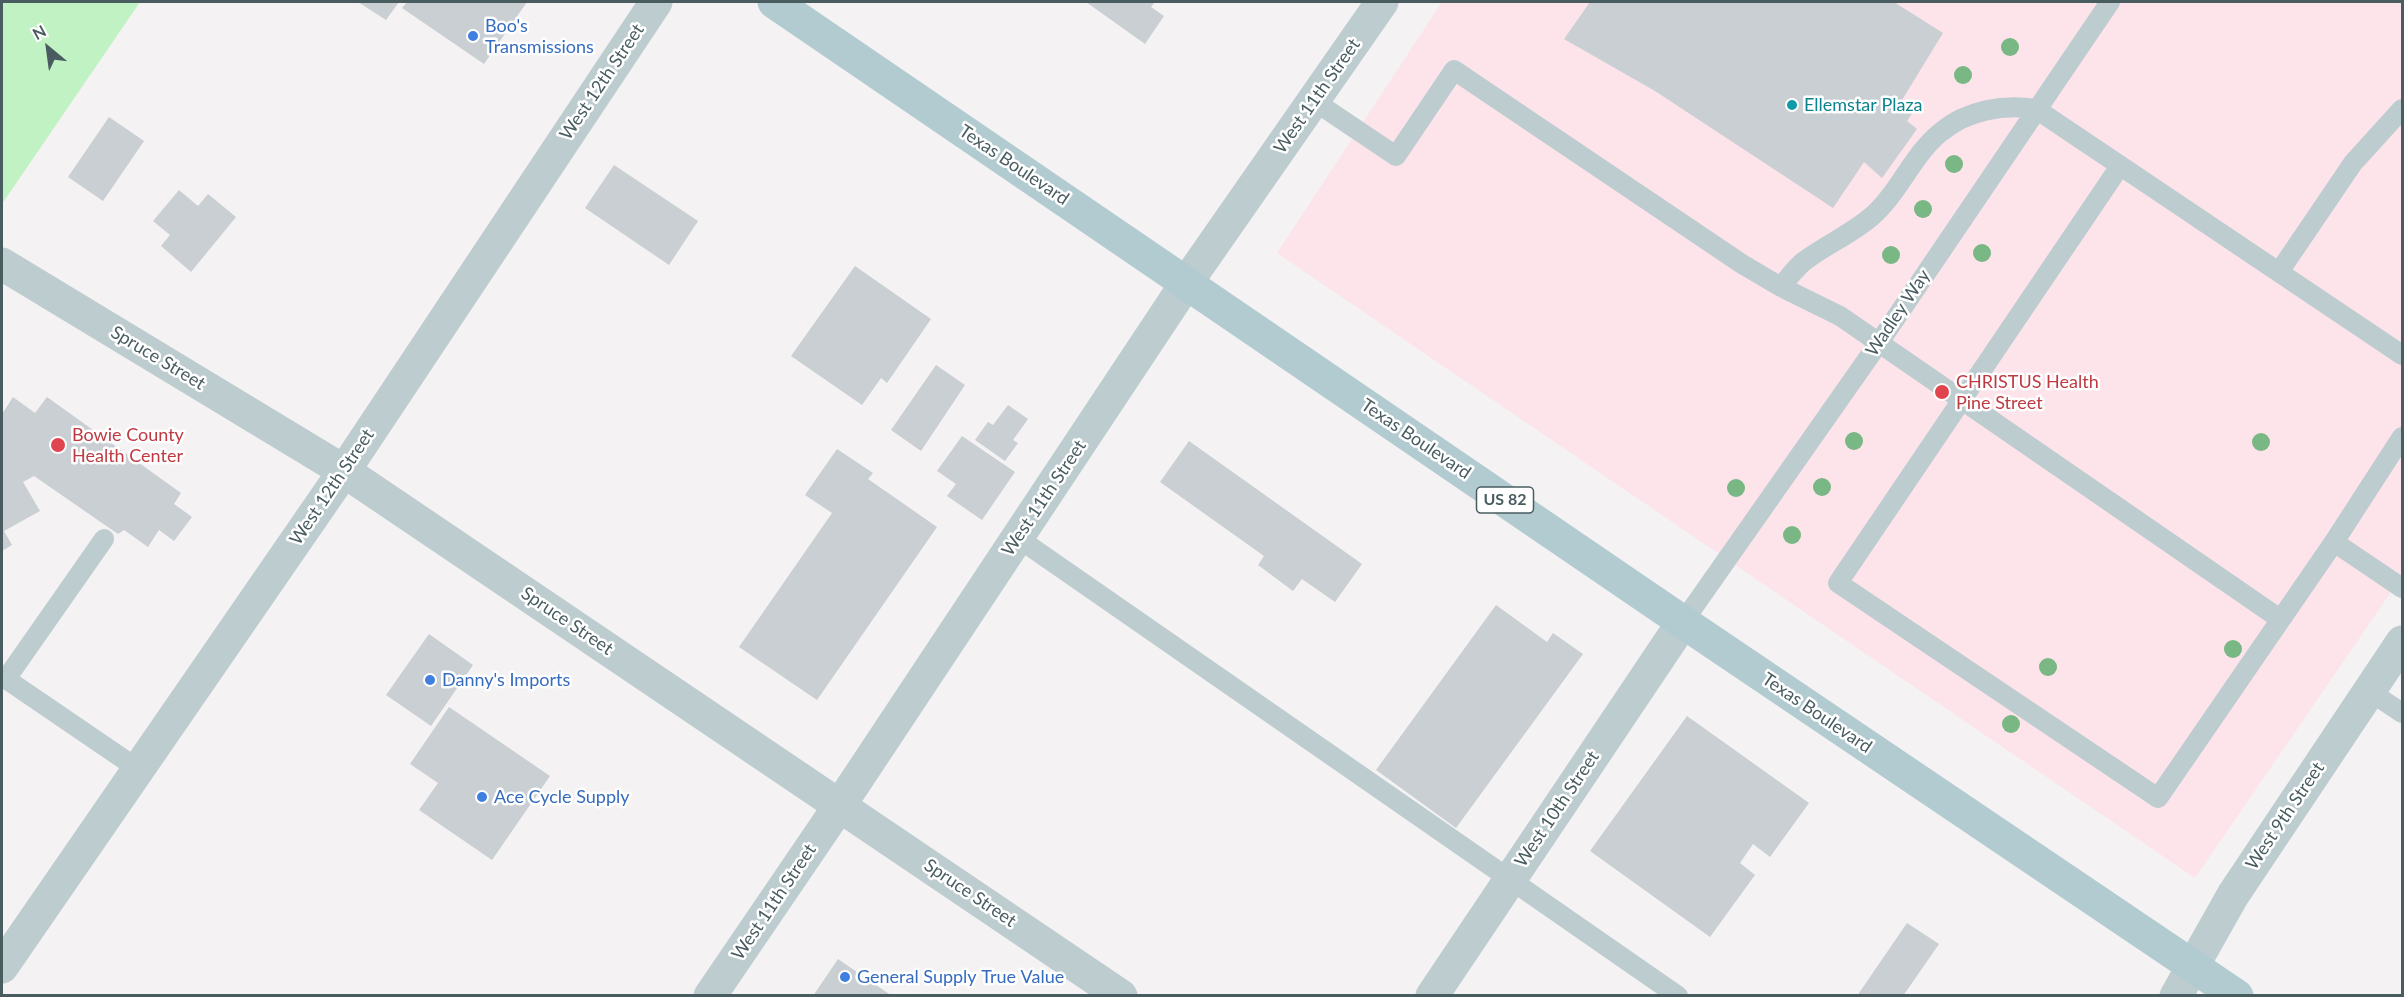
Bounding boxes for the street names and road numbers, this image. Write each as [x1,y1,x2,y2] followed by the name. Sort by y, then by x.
[555,20,649,144] street label: West 12th Street
[1269,34,1365,158] street label: West 11th Street
[955,120,1073,210] street label: Texas Boulevard
[1861,266,1935,360] street label: Wadley Way
[107,321,209,395] street label: Spruce Street
[1357,394,1475,484] street label: Texas Boulevard
[285,425,379,549] street label: West 12th Street
[997,436,1091,560] street label: West 11th Street
[1476,487,1534,513] road number: US 82
[517,582,617,660] street label: Spruce Street
[1758,668,1876,758] street label: Texas Boulevard
[1510,747,1604,871] street label: West 10th Street
[2241,758,2329,874] street label: West 9th Street
[727,840,821,964] street label: West 11th Street
[920,854,1020,932] street label: Spruce Street

